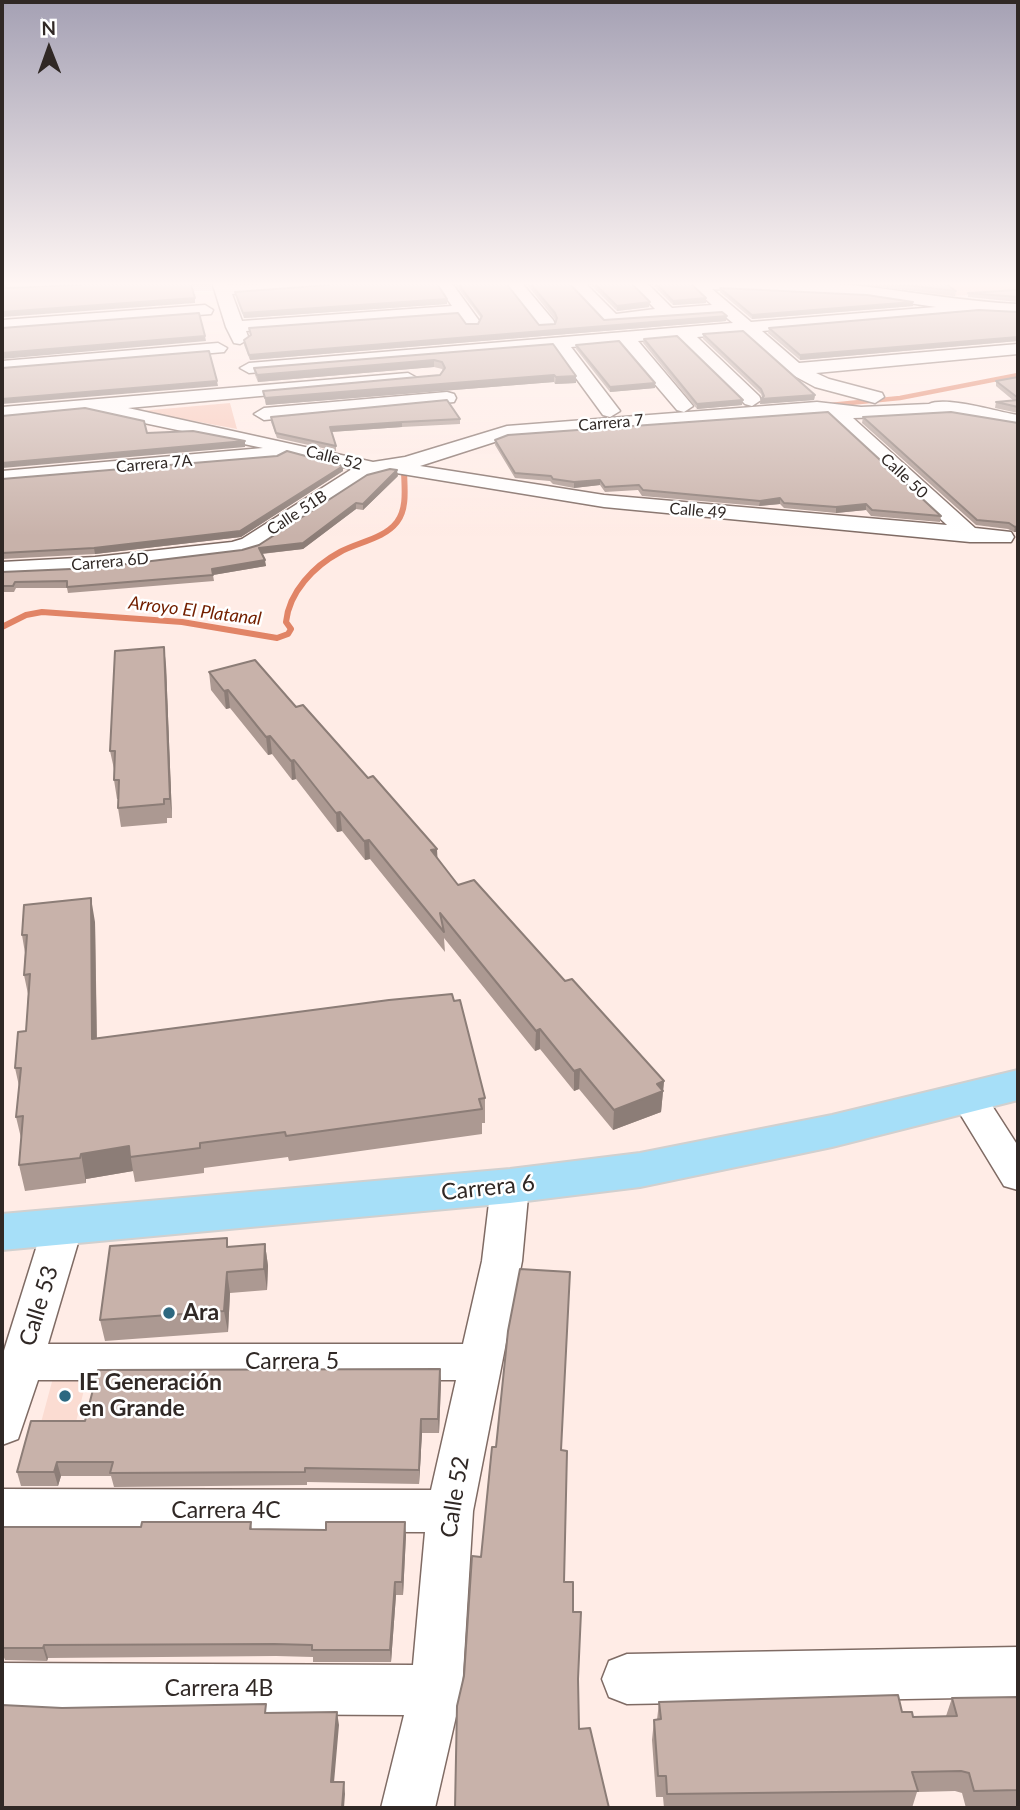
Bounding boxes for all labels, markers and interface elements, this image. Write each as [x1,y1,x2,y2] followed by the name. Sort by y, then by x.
[14,14,84,84] north arrow
[41,16,56,39] text: N
[578,411,644,435] street label: Carrera 7
[304,442,364,474] street label: Calle 52
[877,449,931,503] street label: Calle 50
[115,451,193,477] street label: Carrera 7A
[263,487,331,539] street label: Calle 51B
[669,499,727,523] street label: Calle 49
[71,549,149,575] street label: Carrera 6D
[127,592,263,630] water label: Arroyo El Platanal
[440,1169,536,1207] street label: Carrera 6
[14,1263,64,1349] street label: Calle 53
[183,1299,219,1327] place label: Ara
[161,1305,177,1321] marker: Ara
[245,1348,339,1376] street label: Carrera 5
[79,1369,222,1423] place label: IE Generación en Grande
[57,1388,73,1404] marker: IE Generación en Grande
[435,1454,475,1540] street label: Calle 52
[171,1497,281,1525] street label: Carrera 4C
[165,1675,273,1703] street label: Carrera 4B

